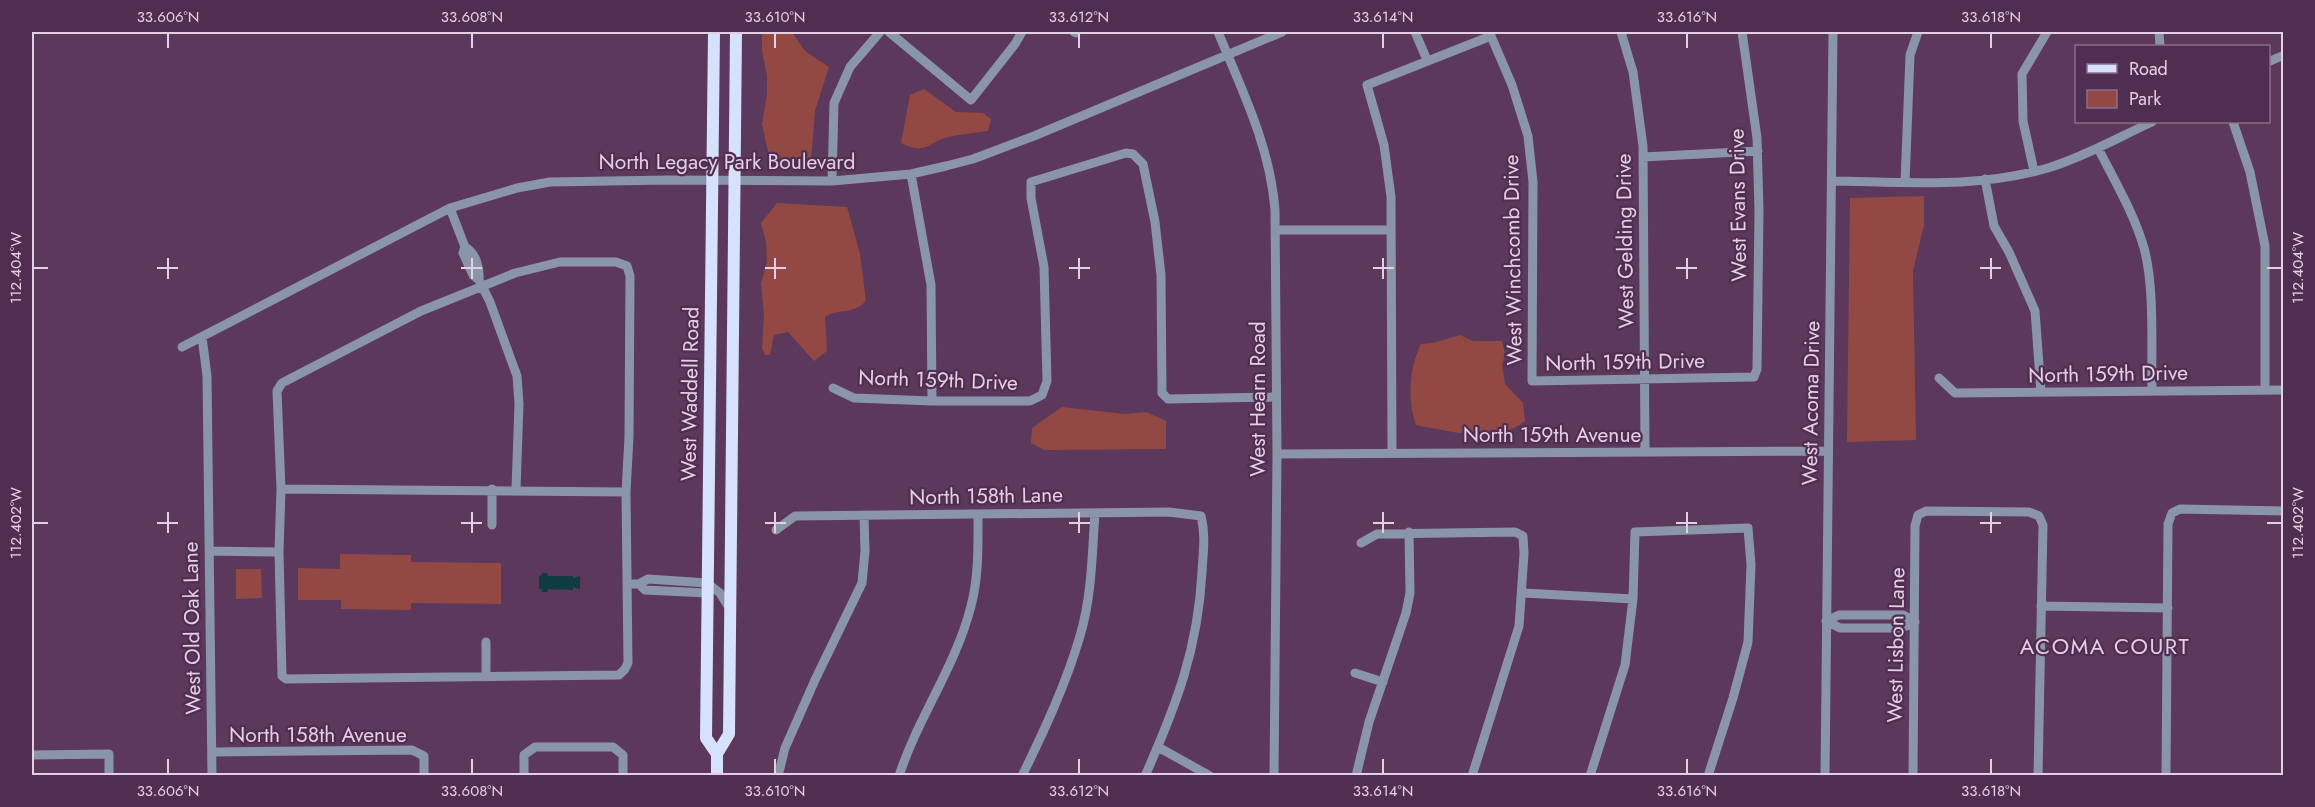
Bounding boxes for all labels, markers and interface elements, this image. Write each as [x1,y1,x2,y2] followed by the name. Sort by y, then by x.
[137,6,199,28] text: 33.606°N
[441,6,503,28] text: 33.608°N
[745,6,805,28] text: 33.610°N
[1049,6,1109,28] text: 33.612°N
[1353,6,1413,28] text: 33.614°N
[1657,6,1717,28] text: 33.616°N
[1961,6,2021,28] text: 33.618°N
[2075,45,2270,123] legend
[2129,56,2168,82] text: Road
[2129,86,2161,112] text: Park
[1722,128,1754,282] street label: West Evans Drive
[599,147,856,177] street label: North Legacy Park Boulevard
[1608,153,1642,329] street label: West Gelding Drive
[1496,154,1530,366] street label: West Winchcomb Drive
[5,232,27,304] text: 112.404°W
[2287,232,2309,304] text: 112.404°W
[673,306,707,482] street label: West Waddell Road
[1795,320,1827,486] street label: West Acoma Drive
[1243,321,1273,477] street label: West Hearn Road
[1545,346,1705,378] street label: North 159th Drive
[2028,358,2188,390] street label: North 159th Drive
[858,362,1019,398] street label: North 159th Drive
[1463,420,1641,450] street label: North 159th Avenue
[909,480,1063,512] street label: North 158th Lane
[5,487,27,559] text: 112.402°W
[2287,487,2309,559] text: 112.402°W
[175,541,209,715] street label: West Old Oak Lane
[1880,567,1912,723] street label: West Lisbon Lane
[2020,630,2190,662] district label: ACOMA COURT
[229,720,407,750] street label: North 158th Avenue
[137,780,199,802] text: 33.606°N
[441,780,503,802] text: 33.608°N
[745,780,805,802] text: 33.610°N
[1049,780,1109,802] text: 33.612°N
[1353,780,1413,802] text: 33.614°N
[1657,780,1717,802] text: 33.616°N
[1961,780,2021,802] text: 33.618°N

